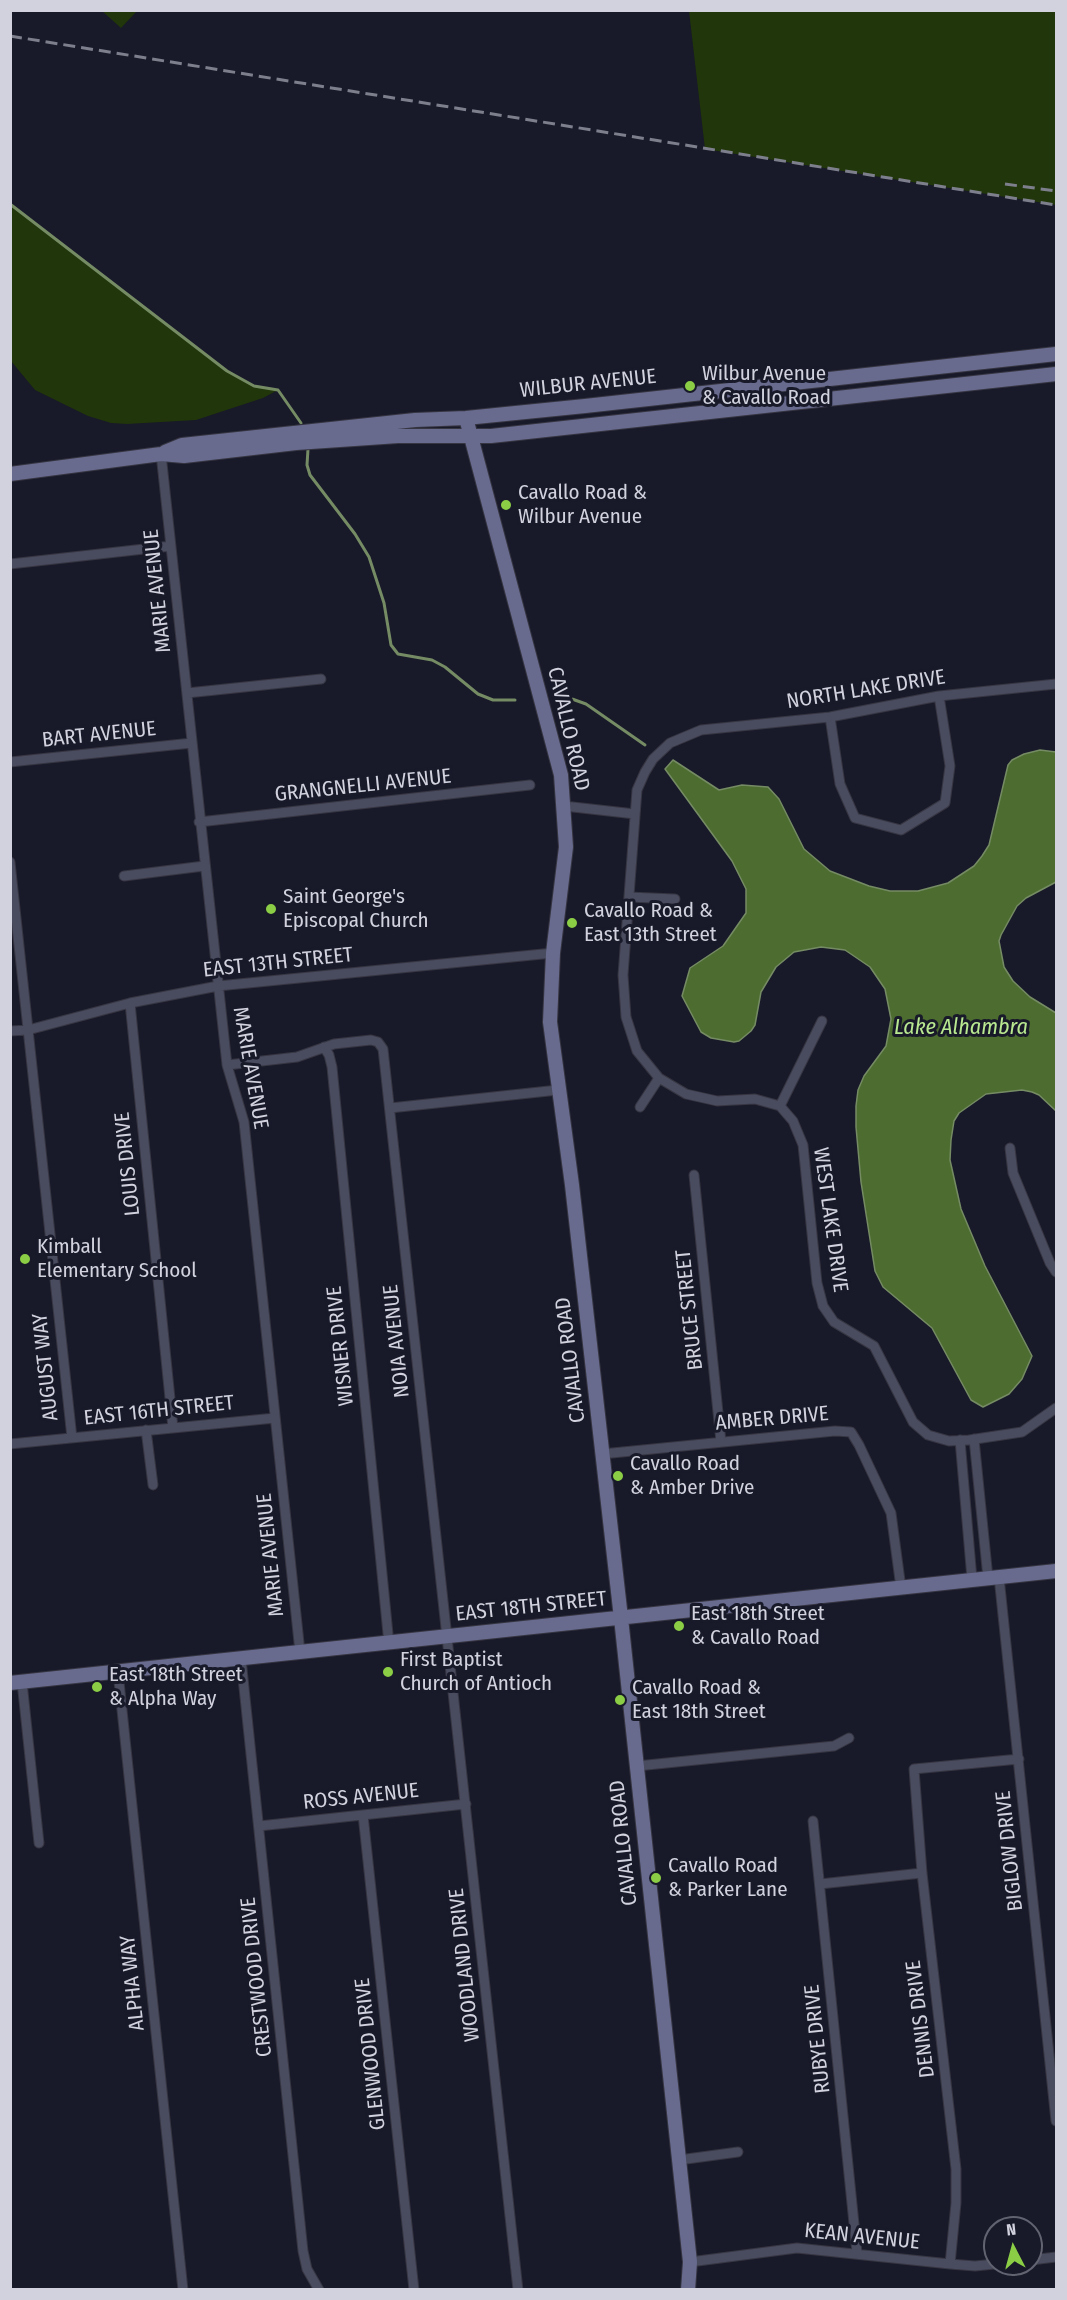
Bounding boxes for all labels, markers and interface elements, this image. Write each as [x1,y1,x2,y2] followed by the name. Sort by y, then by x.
[702,361,831,411] place label: Wilbur Avenue & Cavallo Road
[519,364,657,404] street label: WILBUR AVENUE
[683,379,697,393] marker: Wilbur Avenue & Cavallo Road
[518,480,647,530] place label: Cavallo Road & Wilbur Avenue
[499,498,513,512] marker: Cavallo Road & Wilbur Avenue
[139,528,177,654] street label: MARIE AVENUE
[542,665,594,793] street label: CAVALLO ROAD
[785,665,947,715] street label: NORTH LAKE DRIVE
[41,716,157,754] street label: BART AVENUE
[274,764,452,808] street label: GRANGNELLI AVENUE
[283,884,429,934] place label: Saint George's Episcopal Church
[584,898,717,948] place label: Cavallo Road & East 13th Street
[264,902,278,916] marker: Saint George's Episcopal Church
[565,916,579,930] marker: Cavallo Road & East 13th Street
[202,943,354,983] street label: EAST 13TH STREET
[227,1005,273,1131] street label: MARIE AVENUE
[894,1015,1028,1041] water label: Lake Alhambra
[110,1111,146,1217] street label: LOUIS DRIVE
[807,1146,853,1294] street label: WEST LAKE DRIVE
[37,1234,197,1284] place label: Kimball Elementary School
[671,1248,709,1372] street label: BRUCE STREET
[18,1252,32,1266] marker: Kimball Elementary School
[379,1283,415,1399] street label: NOIA AVENUE
[322,1285,360,1407] street label: WISNER DRIVE
[551,1296,591,1424] street label: CAVALLO ROAD
[28,1312,64,1422] street label: AUGUST WAY
[83,1391,235,1431] street label: EAST 16TH STREET
[714,1402,830,1436] street label: AMBER DRIVE
[630,1451,754,1501] place label: Cavallo Road & Amber Drive
[611,1469,625,1483] marker: Cavallo Road & Amber Drive
[252,1492,290,1618] street label: MARIE AVENUE
[454,1587,608,1627] street label: EAST 18TH STREET
[691,1601,825,1651] place label: East 18th Street & Cavallo Road
[672,1619,686,1633] marker: East 18th Street & Cavallo Road
[400,1647,552,1697] place label: First Baptist Church of Antioch
[109,1662,243,1712] place label: East 18th Street & Alpha Way
[381,1665,395,1679] marker: First Baptist Church of Antioch
[632,1675,766,1725] place label: Cavallo Road & East 18th Street
[90,1680,104,1694] marker: East 18th Street & Alpha Way
[613,1693,627,1707] marker: Cavallo Road & East 18th Street
[302,1778,420,1816] street label: ROSS AVENUE
[605,1779,643,1907] street label: CAVALLO ROAD
[991,1790,1029,1912] street label: BIGLOW DRIVE
[668,1853,788,1903] place label: Cavallo Road & Parker Lane
[649,1871,663,1885] marker: Cavallo Road & Parker Lane
[444,1887,486,2043] street label: WOODLAND DRIVE
[236,1896,278,2058] street label: CRESTWOOD DRIVE
[115,1934,151,2032] street label: ALPHA WAY
[901,1959,941,2079] street label: DENNIS DRIVE
[350,1977,392,2131] street label: GLENWOOD DRIVE
[800,1983,836,2095] street label: RUBYE DRIVE
[983,2216,1043,2276] north arrow
[803,2218,921,2256] street label: KEAN AVENUE
[1006,2220,1017,2240] text: N

